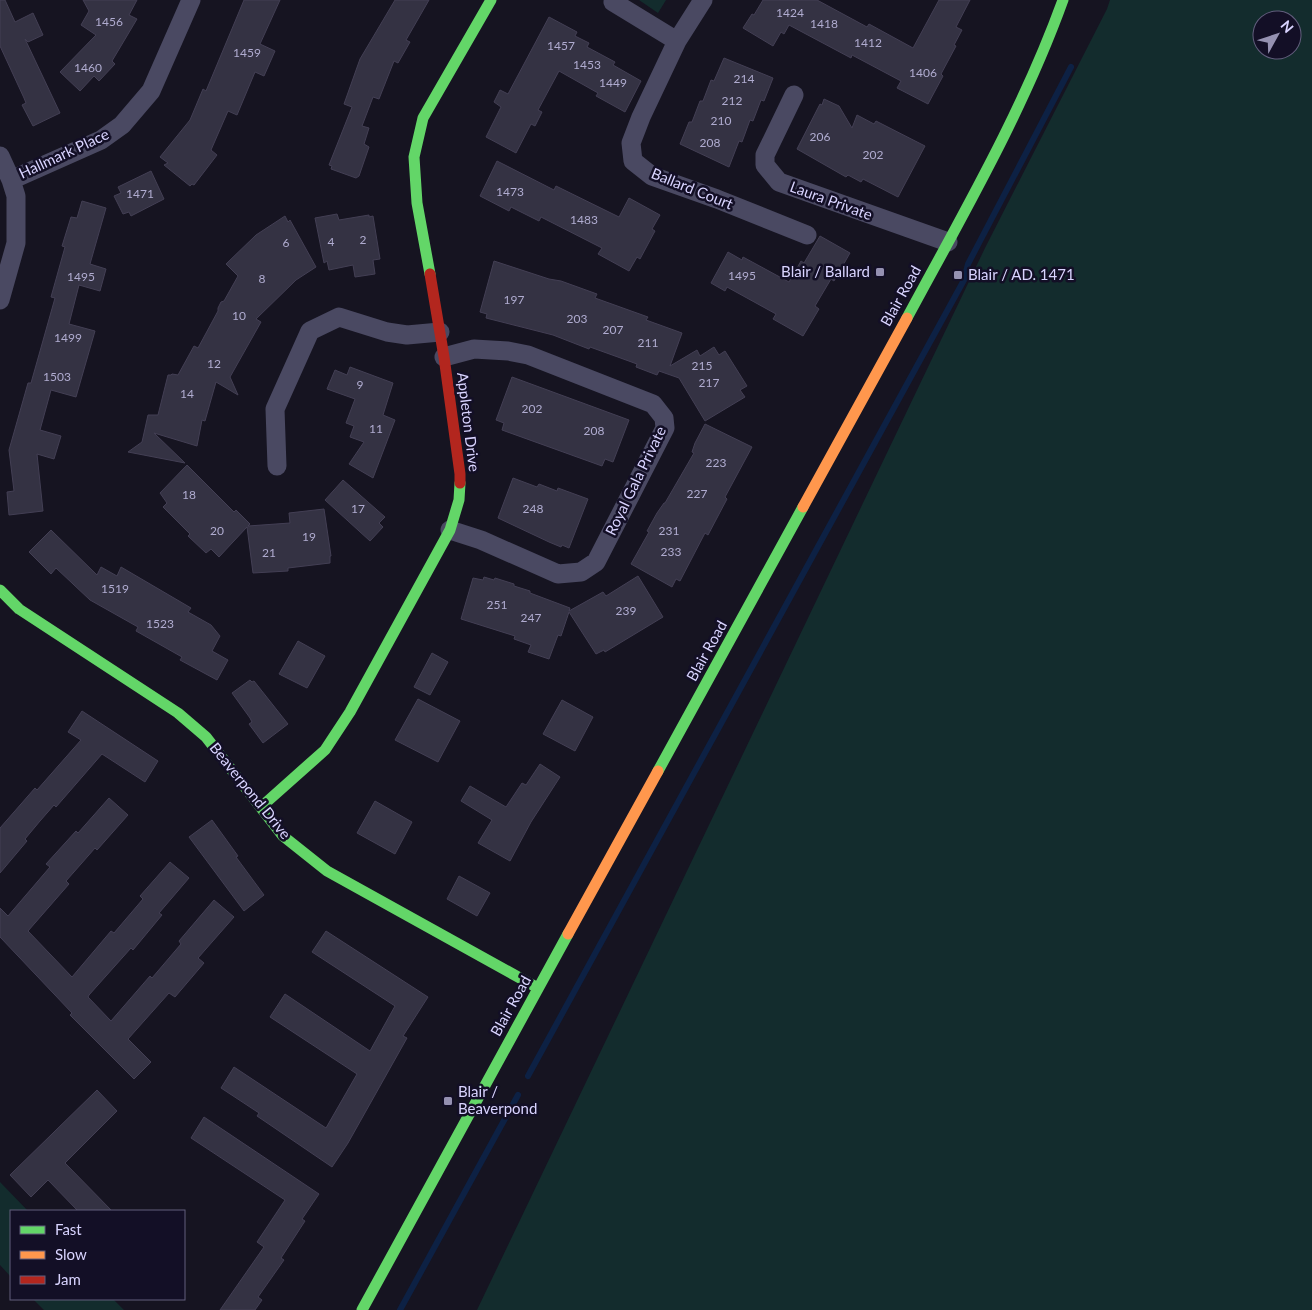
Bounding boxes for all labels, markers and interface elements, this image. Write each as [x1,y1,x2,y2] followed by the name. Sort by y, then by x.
[776,5,804,20] house number: 1424
[1252,10,1302,60] north arrow
[95,14,123,29] house number: 1456
[810,16,838,31] house number: 1418
[1277,17,1297,36] text: N
[854,35,882,50] house number: 1412
[547,38,575,53] house number: 1457
[233,45,261,60] house number: 1459
[573,57,601,72] house number: 1453
[74,60,102,75] house number: 1460
[909,65,937,80] house number: 1406
[734,71,754,86] house number: 214
[599,75,627,90] house number: 1449
[722,93,742,108] house number: 212
[711,113,731,128] house number: 210
[16,124,112,182] street label: Hallmark Place
[810,129,830,144] house number: 206
[700,135,720,150] house number: 208
[863,147,883,162] house number: 202
[649,164,736,213] street label: Ballard Court
[788,177,875,223] street label: Laura Private
[496,184,524,199] house number: 1473
[126,186,154,201] house number: 1471
[570,212,598,227] house number: 1483
[360,232,367,247] house number: 2
[328,234,335,249] house number: 4
[283,235,290,250] house number: 6
[781,262,870,280] place label: Blair / Ballard
[876,262,924,329] street label: Blair Road
[968,265,1075,283] place label: Blair / AD. 1471
[874,266,886,278] marker: Blair / Ballard
[728,268,756,283] house number: 1495
[67,269,95,284] house number: 1495
[952,269,964,281] marker: Blair / AD. 1471
[259,271,266,286] house number: 8
[504,292,524,307] house number: 197
[232,308,246,323] house number: 10
[567,311,587,326] house number: 203
[603,322,623,337] house number: 207
[54,330,82,345] house number: 1499
[638,335,658,350] house number: 211
[207,356,221,371] house number: 12
[692,358,712,373] house number: 215
[43,369,71,384] house number: 1503
[454,371,484,473] street label: Appleton Drive
[699,375,719,390] house number: 217
[357,377,364,392] house number: 9
[180,386,194,401] house number: 14
[522,401,542,416] house number: 202
[369,421,383,436] house number: 11
[584,423,604,438] house number: 208
[601,423,669,538] street label: Royal Gala Private
[706,455,726,470] house number: 223
[687,486,707,501] house number: 227
[182,487,196,502] house number: 18
[351,501,365,516] house number: 17
[523,501,543,516] house number: 248
[210,523,224,538] house number: 20
[659,523,679,538] house number: 231
[302,529,316,544] house number: 19
[661,544,681,559] house number: 233
[262,545,276,560] house number: 21
[101,581,129,596] house number: 1519
[487,597,507,612] house number: 251
[616,603,636,618] house number: 239
[521,610,541,625] house number: 247
[146,616,174,631] house number: 1523
[682,617,730,684] street label: Blair Road
[206,738,295,842] street label: Beaverpond Drive
[486,972,534,1039] street label: Blair Road
[458,1082,537,1117] place label: Blair / Beaverpond
[442,1095,454,1107] marker: Blair / Beaverpond
[10,1210,185,1300] legend
[55,1220,82,1238] text: Fast
[55,1245,87,1263] text: Slow
[55,1270,81,1288] text: Jam

